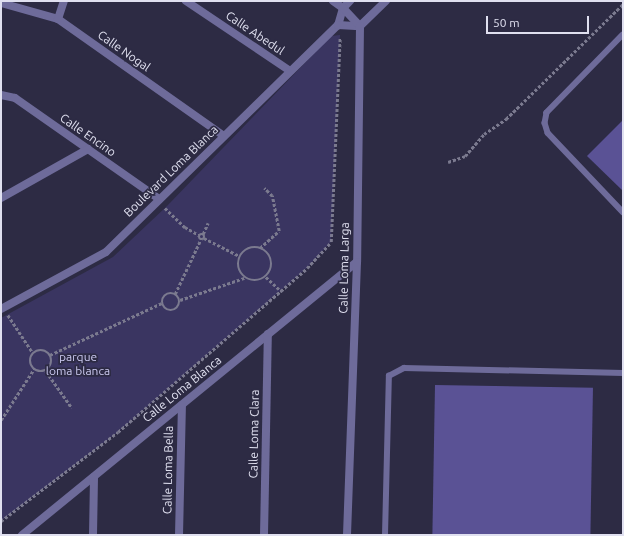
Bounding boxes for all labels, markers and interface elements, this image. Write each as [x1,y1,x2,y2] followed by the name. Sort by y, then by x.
[223,8,287,58] street label: Calle Abedul
[488,8,591,34] scale bar
[493,16,520,29] text: 50 m
[95,28,153,74] street label: Calle Nogal
[57,110,119,160] street label: Calle Encino
[121,122,221,220] street label: Boulevard Loma Blanca
[336,222,352,314] street label: Calle Loma Larga
[46,350,110,378] park label: parque loma blanca
[140,353,224,425] street label: Calle Loma Blanca
[246,389,262,479] street label: Calle Loma Clara
[160,426,176,514] street label: Calle Loma Bella

